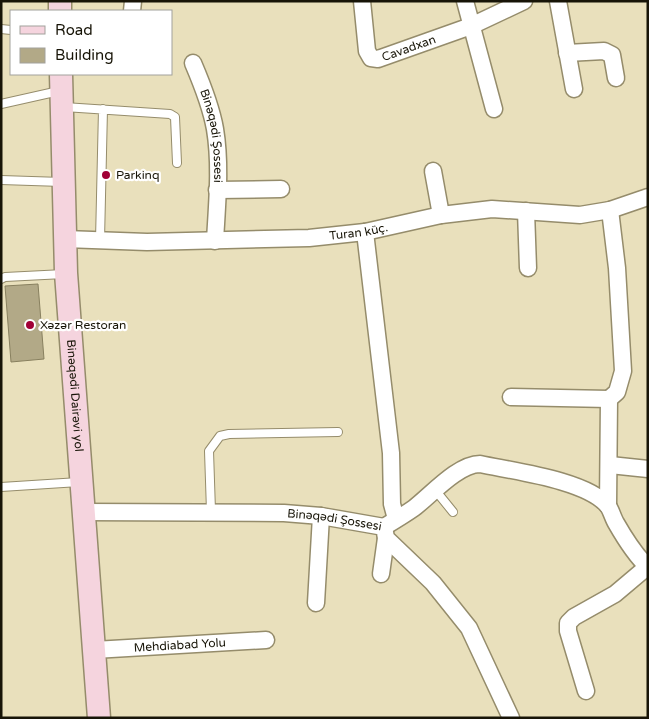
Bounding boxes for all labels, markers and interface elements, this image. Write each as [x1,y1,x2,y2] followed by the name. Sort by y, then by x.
[10,10,172,75] legend
[55,21,93,39] text: Road
[380,32,438,64] street label: Cavadxan
[55,46,114,64] text: Building
[197,87,225,183] street label: Binəqədi Şossesi
[116,168,160,182] place label: Parkinq
[100,169,112,181] marker: Parkinq
[328,220,389,243] street label: Turan küç.
[40,318,126,332] place label: Xəzər Restoran
[24,319,36,331] marker: Xəzər Restoran
[64,339,86,452] street label: Binəqədi Dairəvi yol
[287,506,383,533] street label: Binəqədi Şossesi
[133,635,226,655] street label: Mehdiabad Yolu

